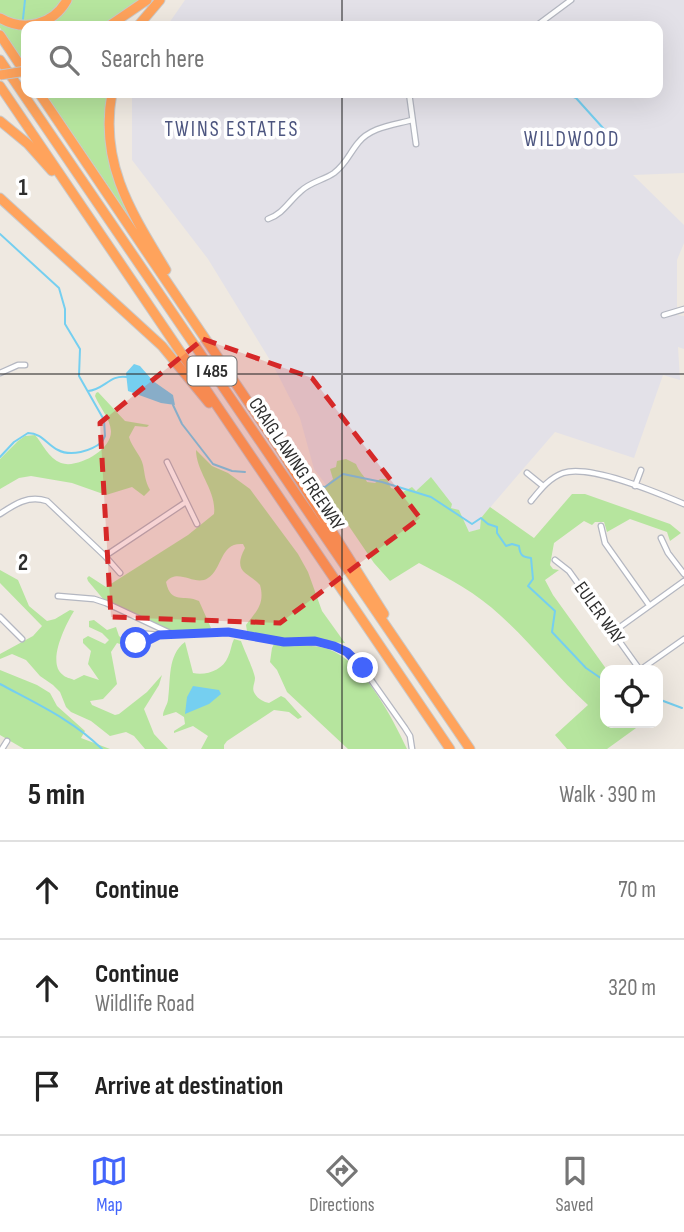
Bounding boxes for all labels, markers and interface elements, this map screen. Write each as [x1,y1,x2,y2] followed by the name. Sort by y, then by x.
[21,21,663,98] search box
[45,41,83,79] icon: search
[101,44,204,75] text: Search here
[164,117,300,142] district label: TWINS ESTATES
[524,127,620,152] district label: WILDWOOD
[18,174,28,202] text: 1
[188,356,236,386] road number: I 485
[243,393,349,535] street label: CRAIG LAWING FREEWAY
[18,549,28,577] text: 2
[569,577,629,649] street label: EULER WAY
[120,627,151,658] route start
[347,652,378,683] route end
[600,665,663,728] map controls
[600,665,663,728] button: locate
[28,777,85,813] text: 5 min
[559,781,656,809] text: Walk · 390 m
[28,871,66,909] icon: ahead
[95,875,179,906] text: Continue
[618,876,656,904] text: 70 m
[95,959,179,990] text: Continue
[28,969,66,1007] icon: ahead
[608,974,656,1002] text: 320 m
[95,990,195,1018] text: Wildlife Road
[28,1067,66,1105] icon: arrive
[95,1071,283,1102] text: Arrive at destination
[90,1152,128,1217] tab: Map
[309,1152,375,1217] tab: Directions
[555,1152,594,1217] tab: Saved

